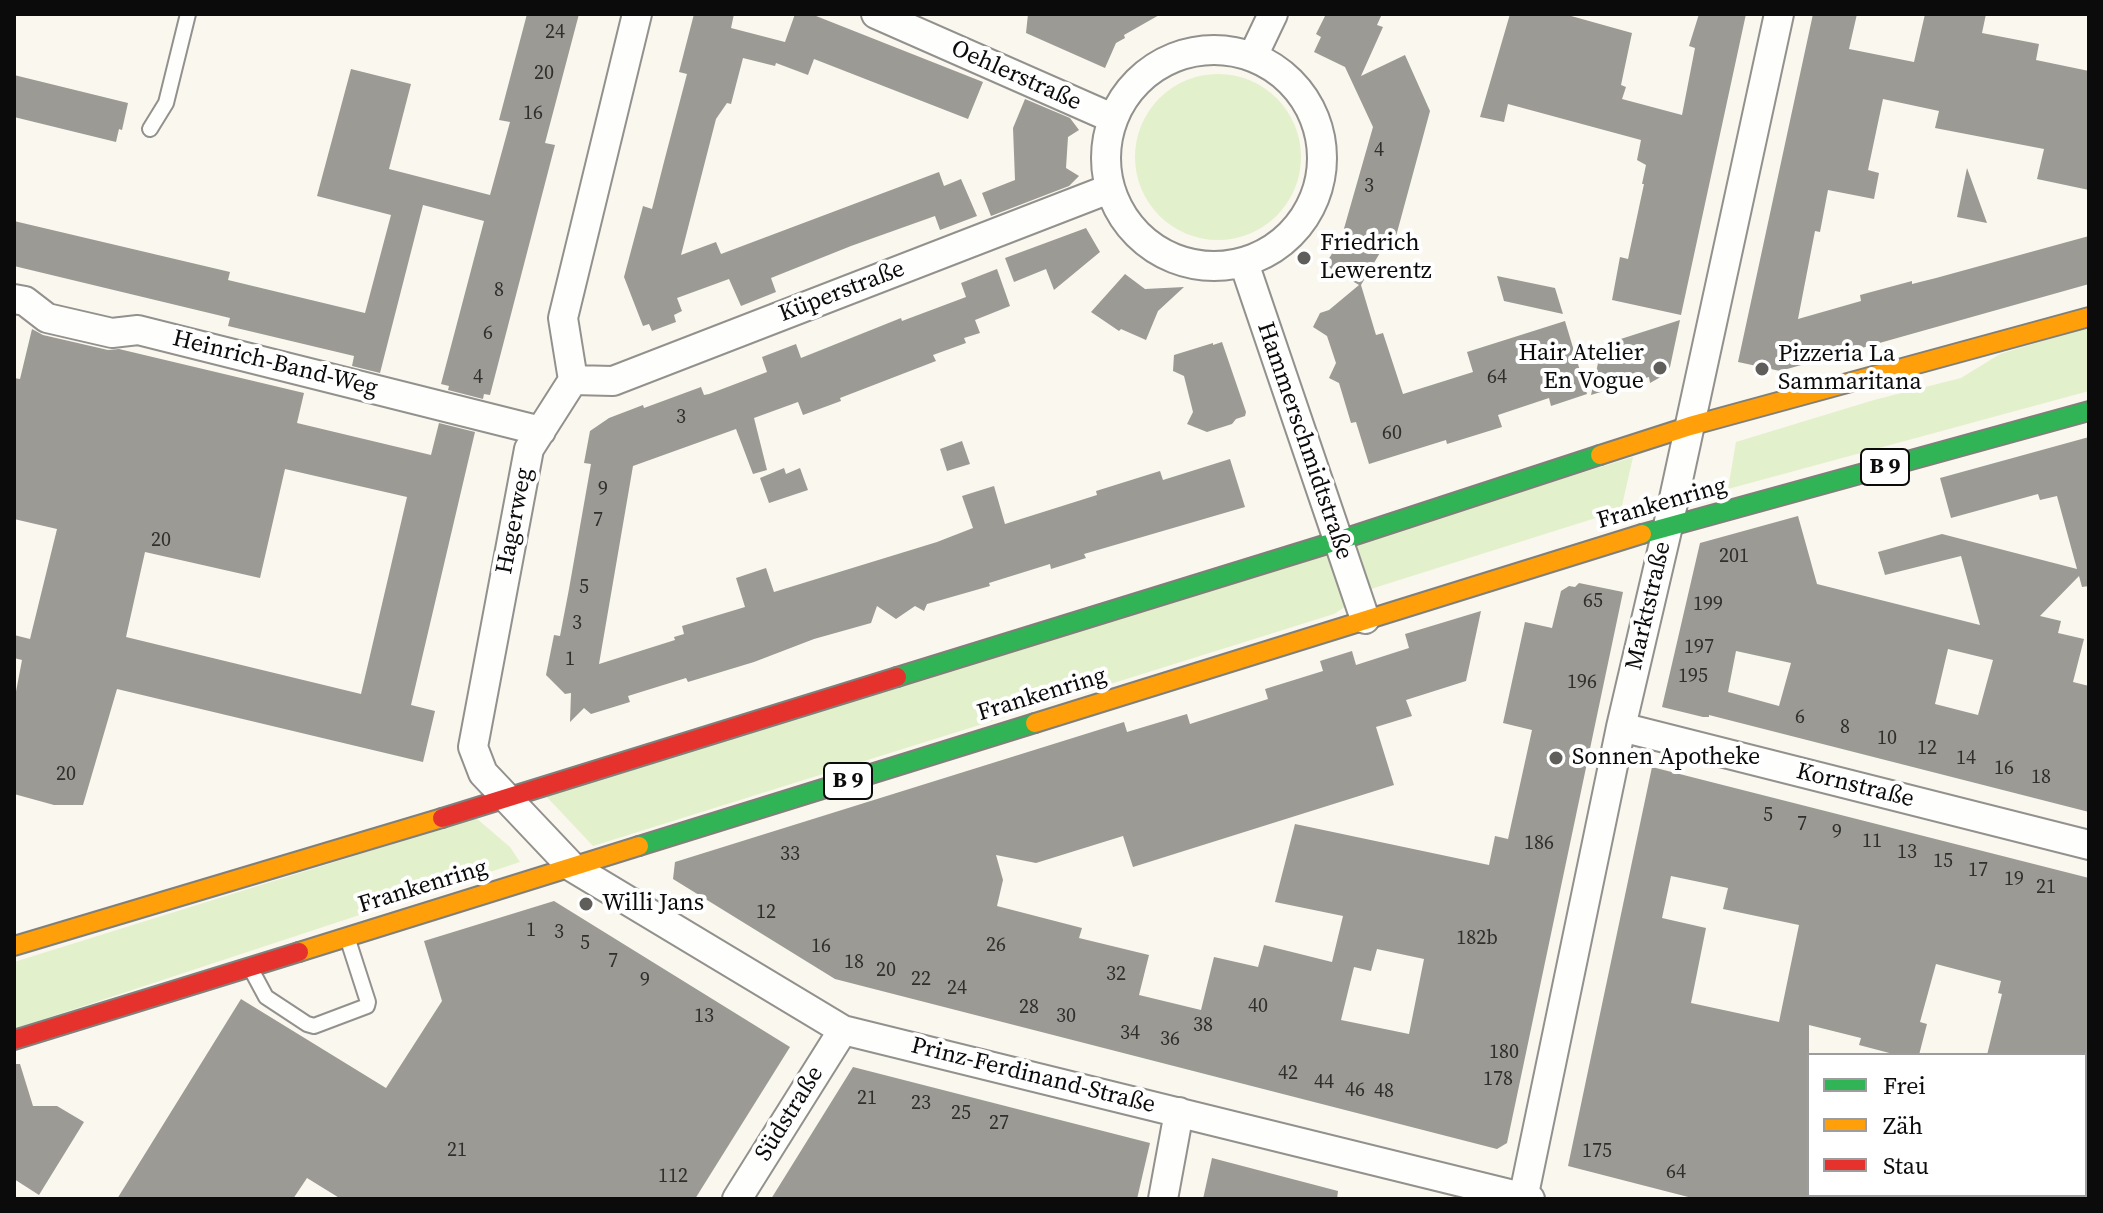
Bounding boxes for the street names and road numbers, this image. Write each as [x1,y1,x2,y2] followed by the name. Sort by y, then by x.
[946,34,1086,118] street label: Oehlerstraße
[775,255,909,329] street label: Küperstraße
[1250,319,1358,563] street label: Hammerschmidtstraße
[169,325,381,403] street label: Heinrich-Band-Weg
[1861,449,1909,485] road number: B 9
[491,465,539,577] street label: Hagerweg
[1594,472,1730,536] street label: Frankenring
[1620,539,1678,673] street label: Marktstraße
[974,662,1110,728] street label: Frankenring
[1793,757,1917,815] street label: Kornstraße
[824,763,872,799] road number: B 9
[355,854,491,920] street label: Frankenring
[908,1032,1158,1120] street label: Prinz-Ferdinand-Straße
[750,1061,830,1167] street label: Südstraße

